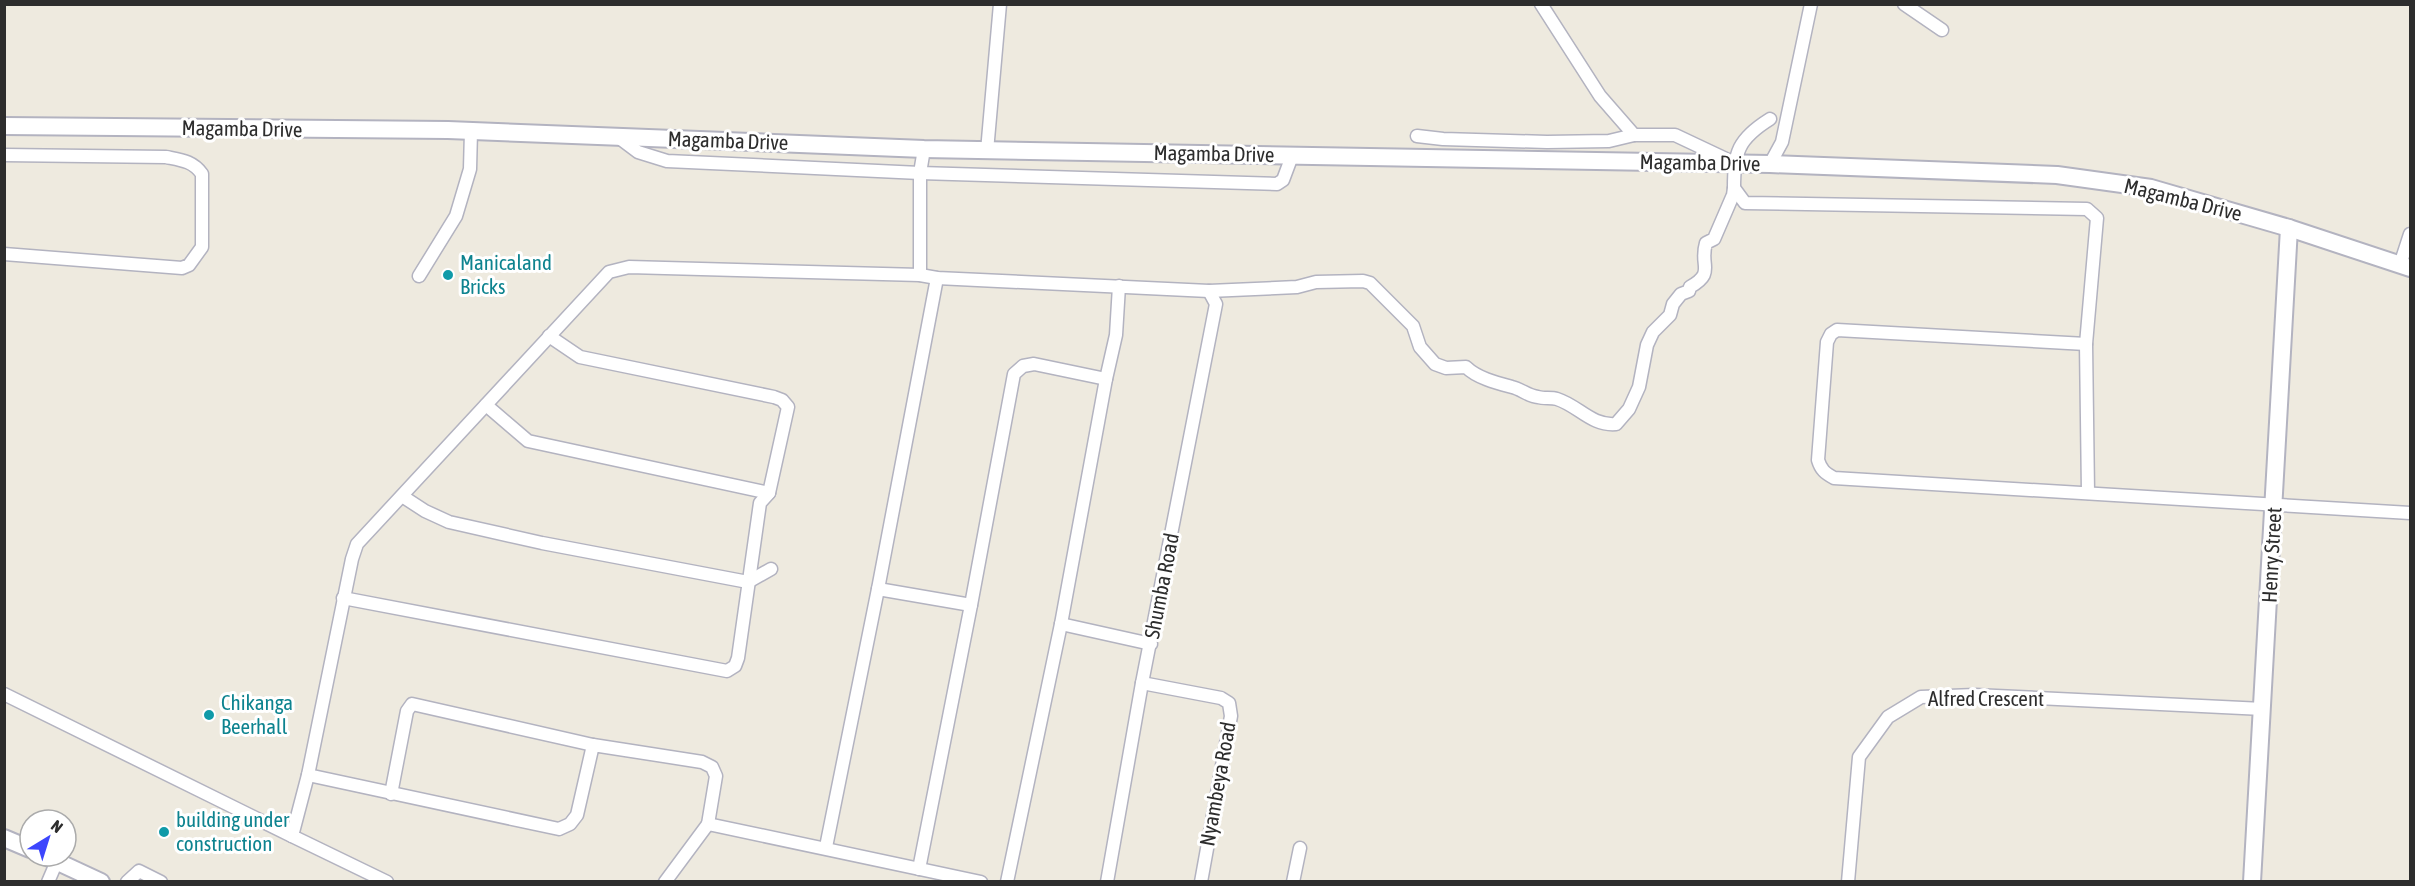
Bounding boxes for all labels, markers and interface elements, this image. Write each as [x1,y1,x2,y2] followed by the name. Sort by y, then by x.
[181,115,303,141] street label: Magamba Drive
[667,126,789,154] street label: Magamba Drive
[1153,140,1275,166] street label: Magamba Drive
[1639,149,1761,175] street label: Magamba Drive
[2122,173,2245,225] street label: Magamba Drive
[460,250,552,298] place label: Manicaland Bricks
[441,268,455,282] marker: Manicaland Bricks
[2257,507,2285,603] street label: Henry Street
[1139,531,1183,641] street label: Shumba Road
[1928,686,2044,710] street label: Alfred Crescent
[221,690,293,738] place label: Chikanga Beerhall
[202,708,216,722] marker: Chikanga Beerhall
[1194,720,1240,848] street label: Nyambeya Road
[176,807,290,855] place label: building under construction
[18,808,78,868] north arrow
[48,816,67,836] text: N
[157,825,171,839] marker: building under construction

